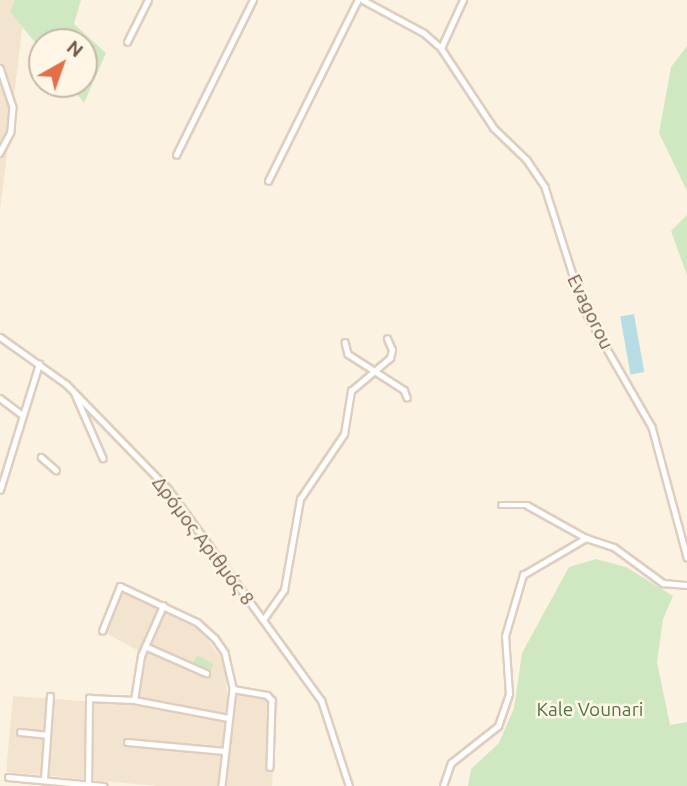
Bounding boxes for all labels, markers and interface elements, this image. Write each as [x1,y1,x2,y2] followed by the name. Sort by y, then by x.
[28,28,98,98] north arrow
[63,35,88,61] text: N
[562,271,618,353] street label: Evagorou
[147,472,259,610] street label: Δρόμος Αριθμός 8
[537,699,643,721] park label: Kale Vounari

